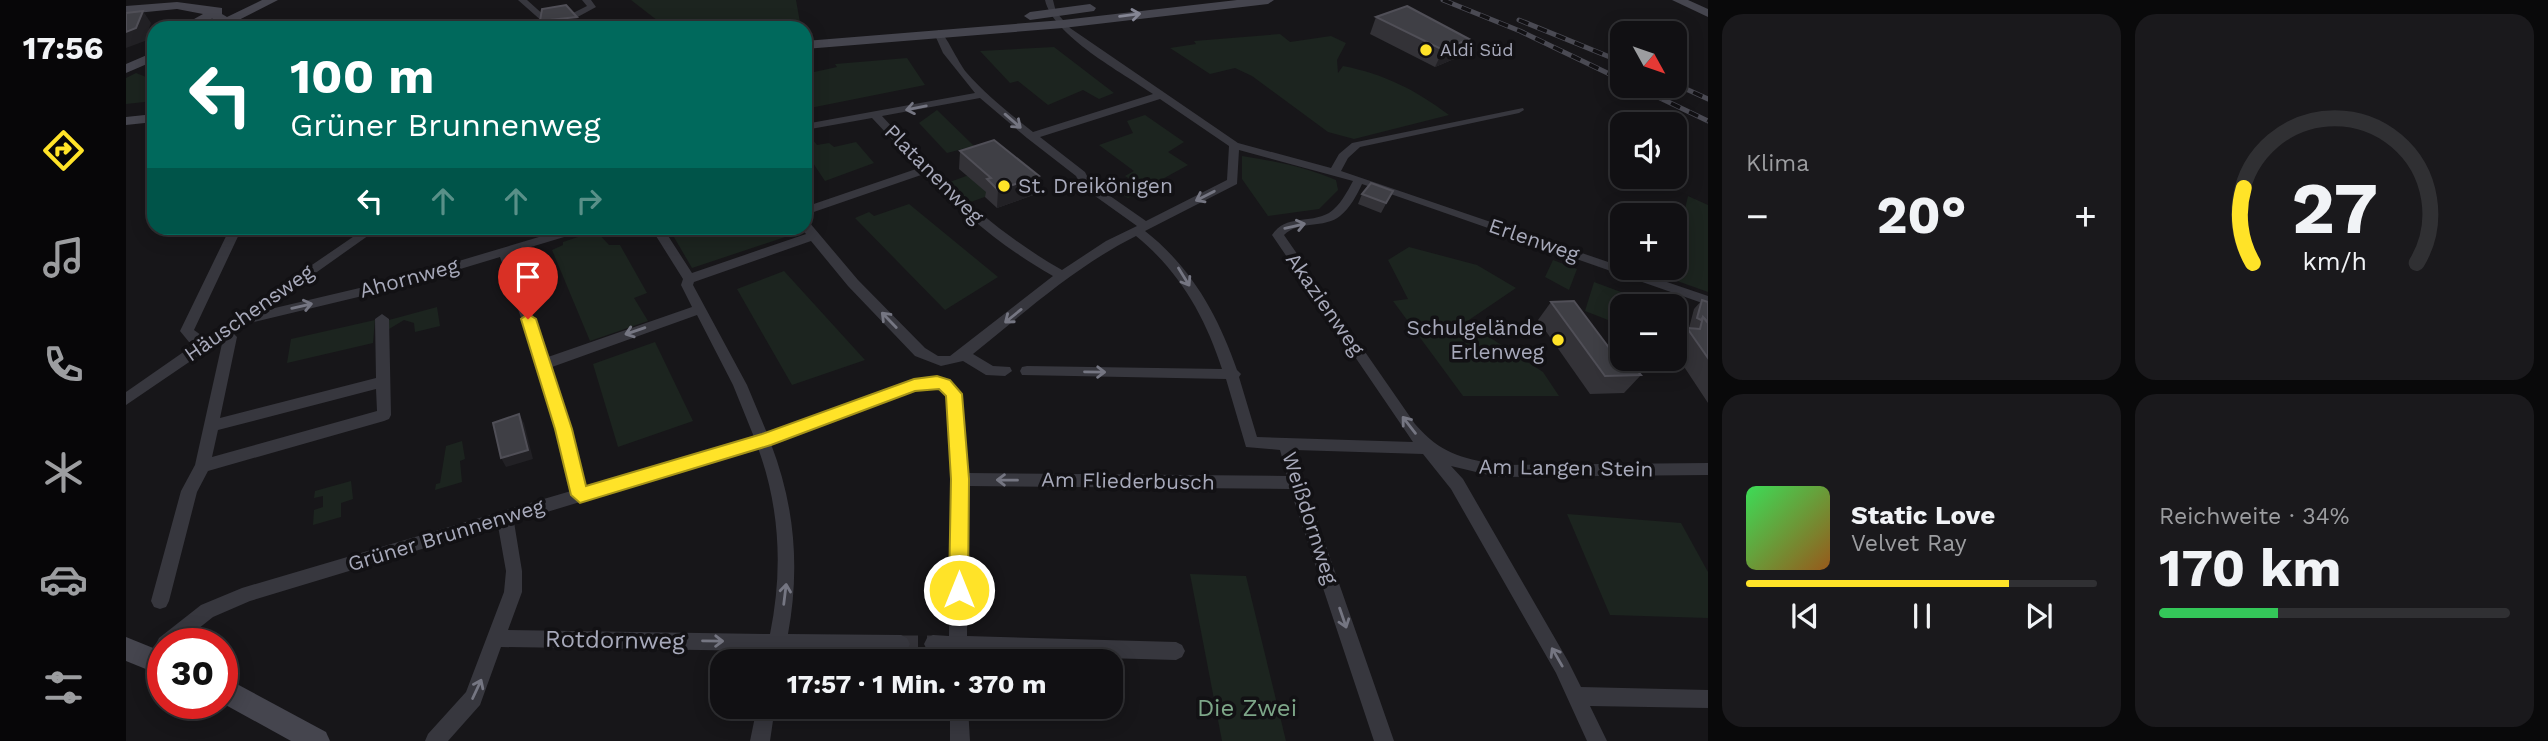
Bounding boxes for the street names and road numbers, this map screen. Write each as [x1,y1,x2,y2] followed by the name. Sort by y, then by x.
[880,119,990,229] street label: Platanenweg
[1486,212,1583,267] street label: Erlenweg
[1281,248,1370,361] street label: Akazienweg
[357,252,462,303] street label: Ahornweg
[179,258,319,366] street label: Häuschensweg
[1277,448,1344,588] street label: Weißdornweg
[1478,453,1654,482] street label: Am Langen Stein
[1041,466,1215,495] street label: Am Fliederbusch
[345,493,548,576] street label: Grüner Brunnenweg
[545,625,685,655] street label: Rotdornweg

